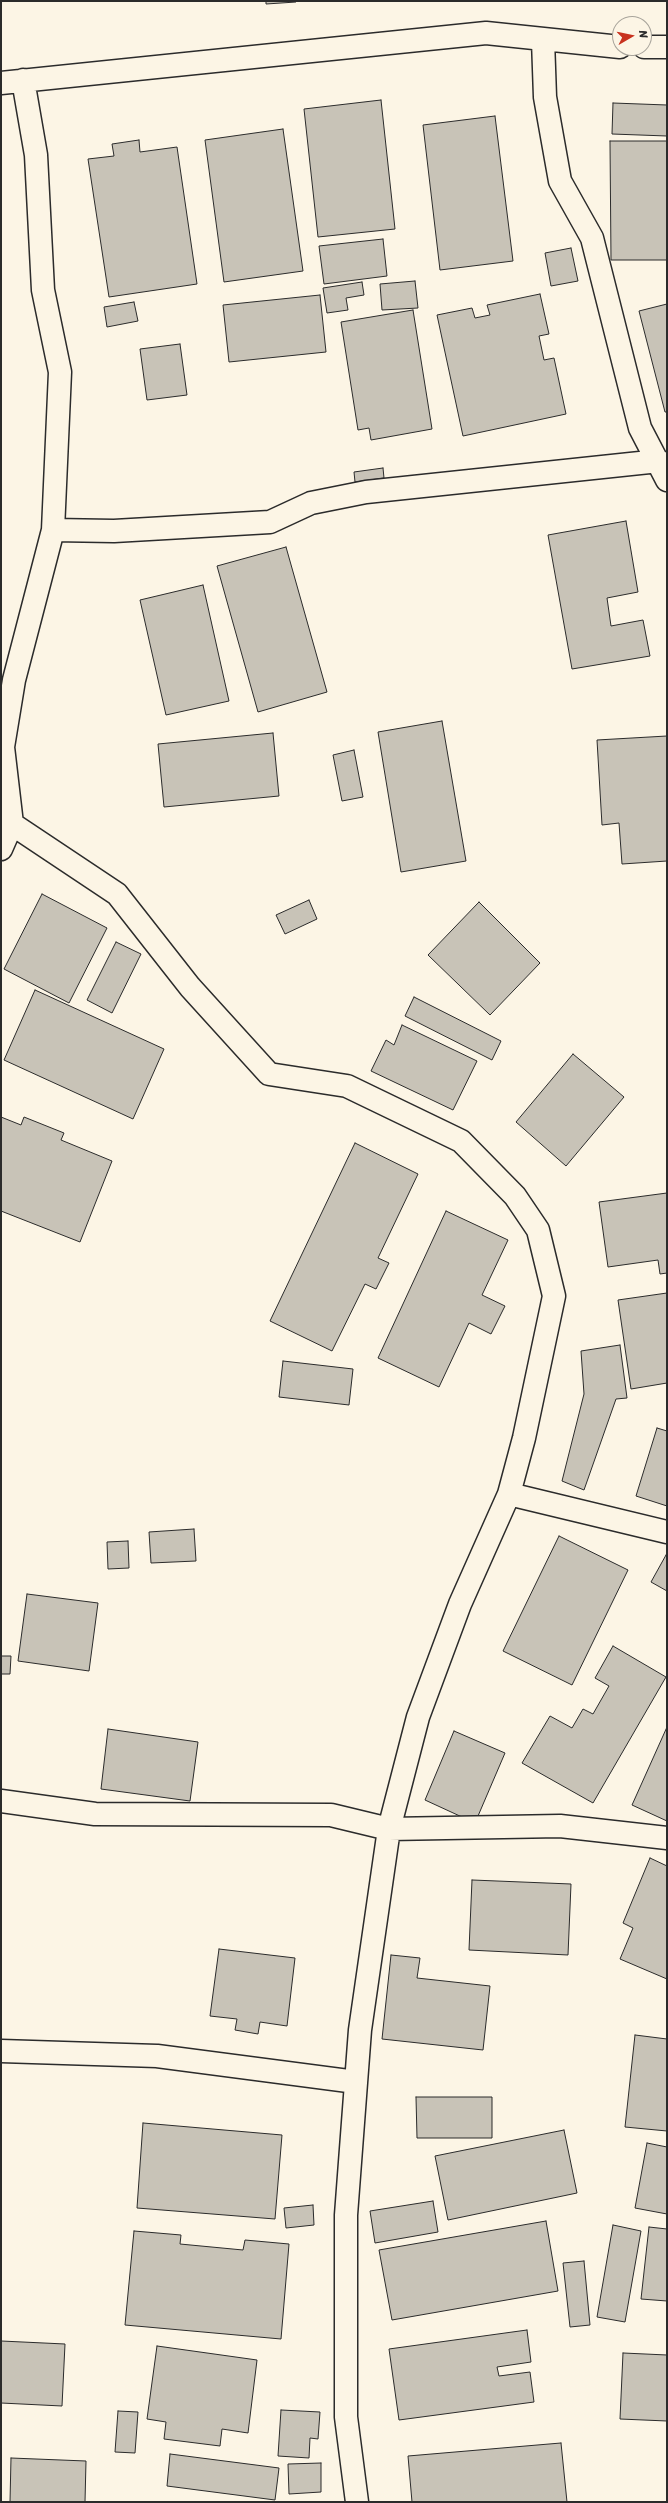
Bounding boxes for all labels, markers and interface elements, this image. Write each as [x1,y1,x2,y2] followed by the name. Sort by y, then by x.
[612,16,652,56] north arrow
[633,29,653,39] text: N

